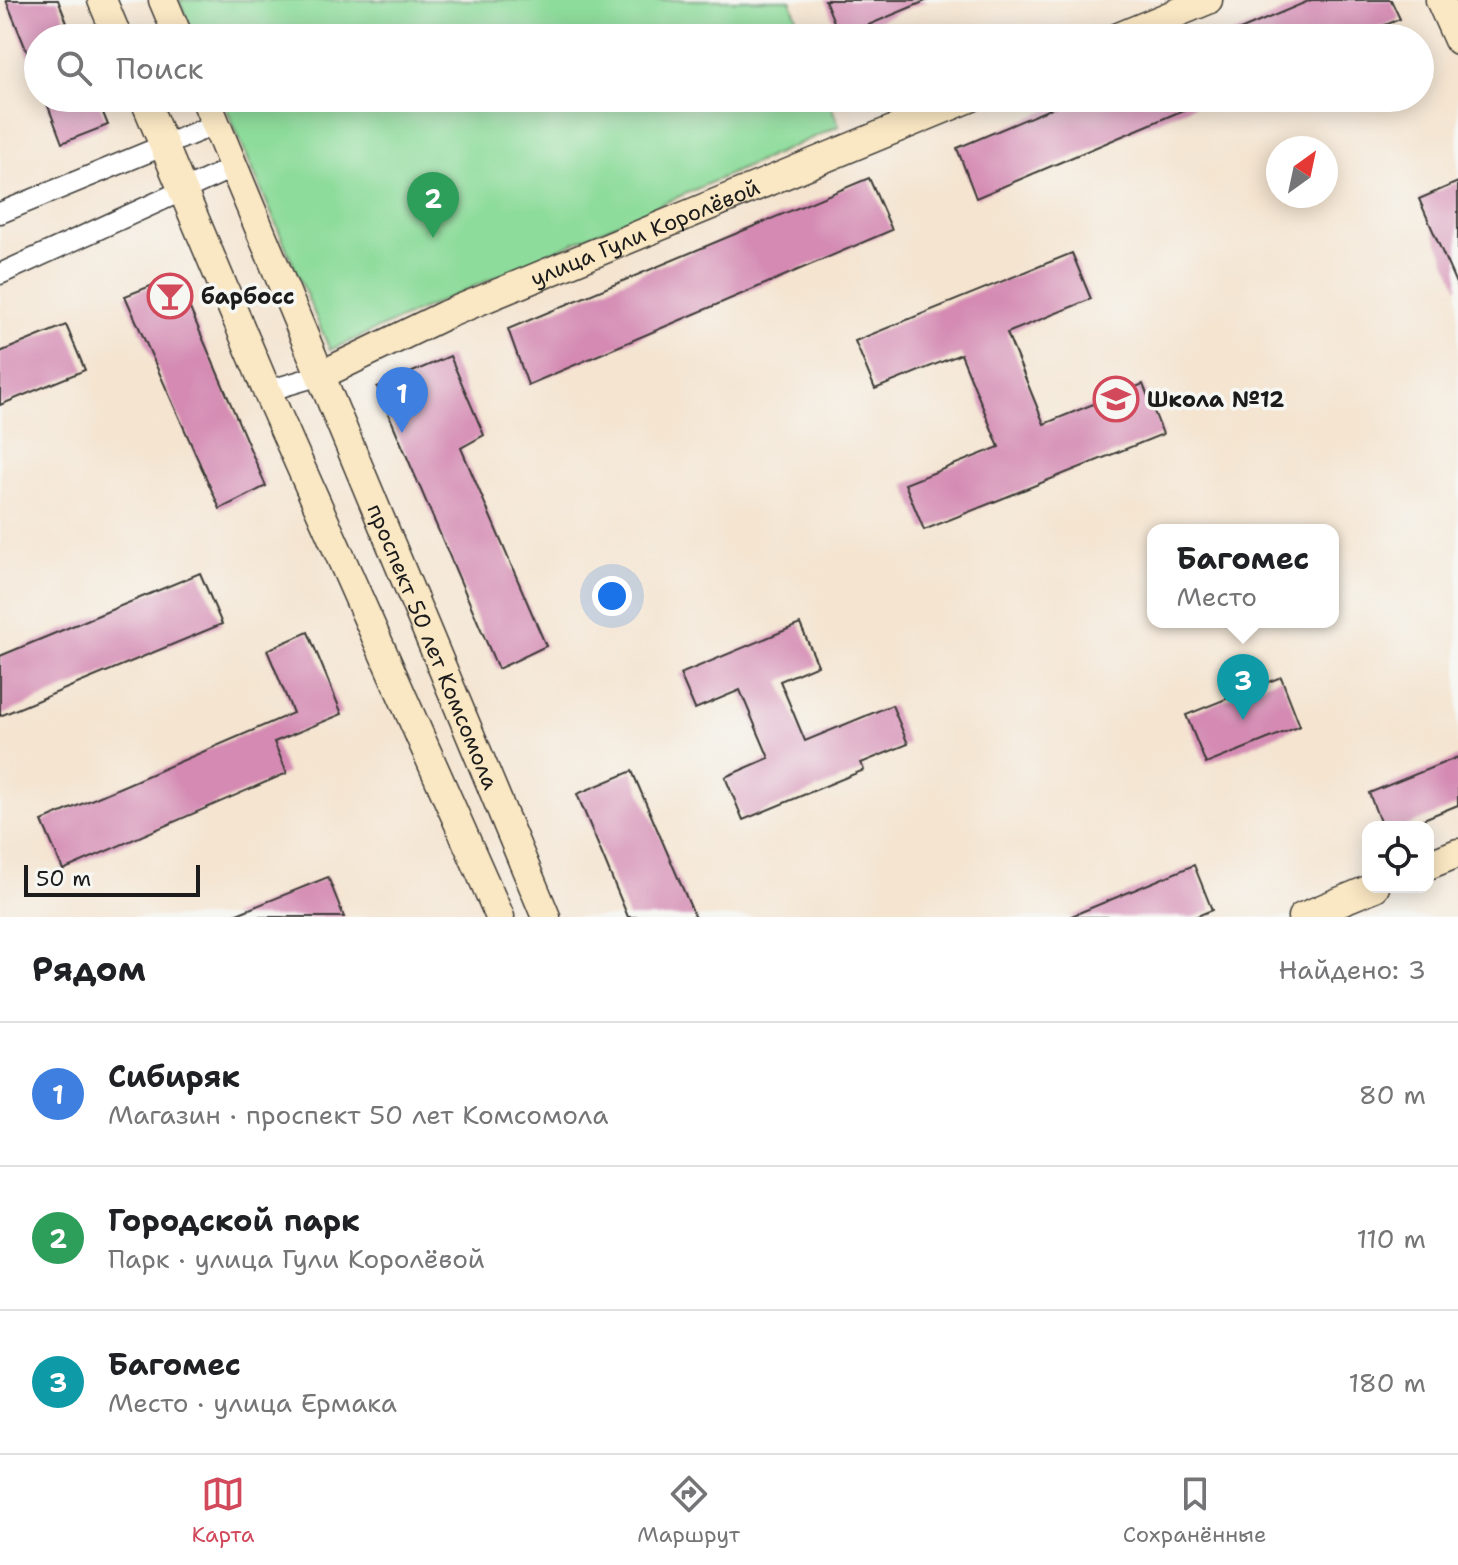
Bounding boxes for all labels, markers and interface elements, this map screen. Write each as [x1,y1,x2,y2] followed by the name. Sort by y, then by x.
[24,24,1434,112] search box
[52,46,96,90] icon: search
[116,48,204,89] text: Поиск
[1266,136,1338,208] north arrow
[407,172,459,238] pin: 2
[526,173,764,293] street label: улица Гули Королёвой
[146,272,194,320] bar icon: барбосс
[201,282,295,311] place label: барбосс
[376,367,428,433] pin: 1
[1092,375,1140,423] school or university icon: Школа №12
[1147,385,1284,414] place label: Школа №12
[360,499,505,794] street label: проспект 50 лет Комсомола
[1147,524,1339,628] popup
[1176,538,1310,579] text: Багомес
[592,576,632,616] your location
[1176,579,1257,614] text: Место
[1217,654,1269,720] pin: 3
[1362,821,1434,893] map controls
[1362,821,1434,893] button: locate
[24,861,200,897] scale bar
[36,864,91,893] text: 50 m
[32,946,146,992] text: Рядом
[1279,952,1426,987] text: Найдено: 3
[108,1056,240,1097] text: Сибиряк
[52,1077,64,1112] text: 1
[1359,1077,1426,1112] text: 80 m
[108,1097,608,1132] text: Магазин · проспект 50 лет Комсомола
[108,1200,360,1241] text: Городской парк
[49,1221,67,1256] text: 2
[1356,1221,1426,1256] text: 110 m
[108,1241,485,1276] text: Парк · улица Гули Королёвой
[108,1344,241,1385] text: Багомес
[49,1365,67,1400] text: 3
[1348,1365,1426,1400] text: 180 m
[108,1385,397,1420] text: Место · улица Ермака
[191,1472,254,1549] tab: Карта
[637,1472,740,1549] tab: Маршрут
[1123,1472,1267,1549] tab: Сохранённые

